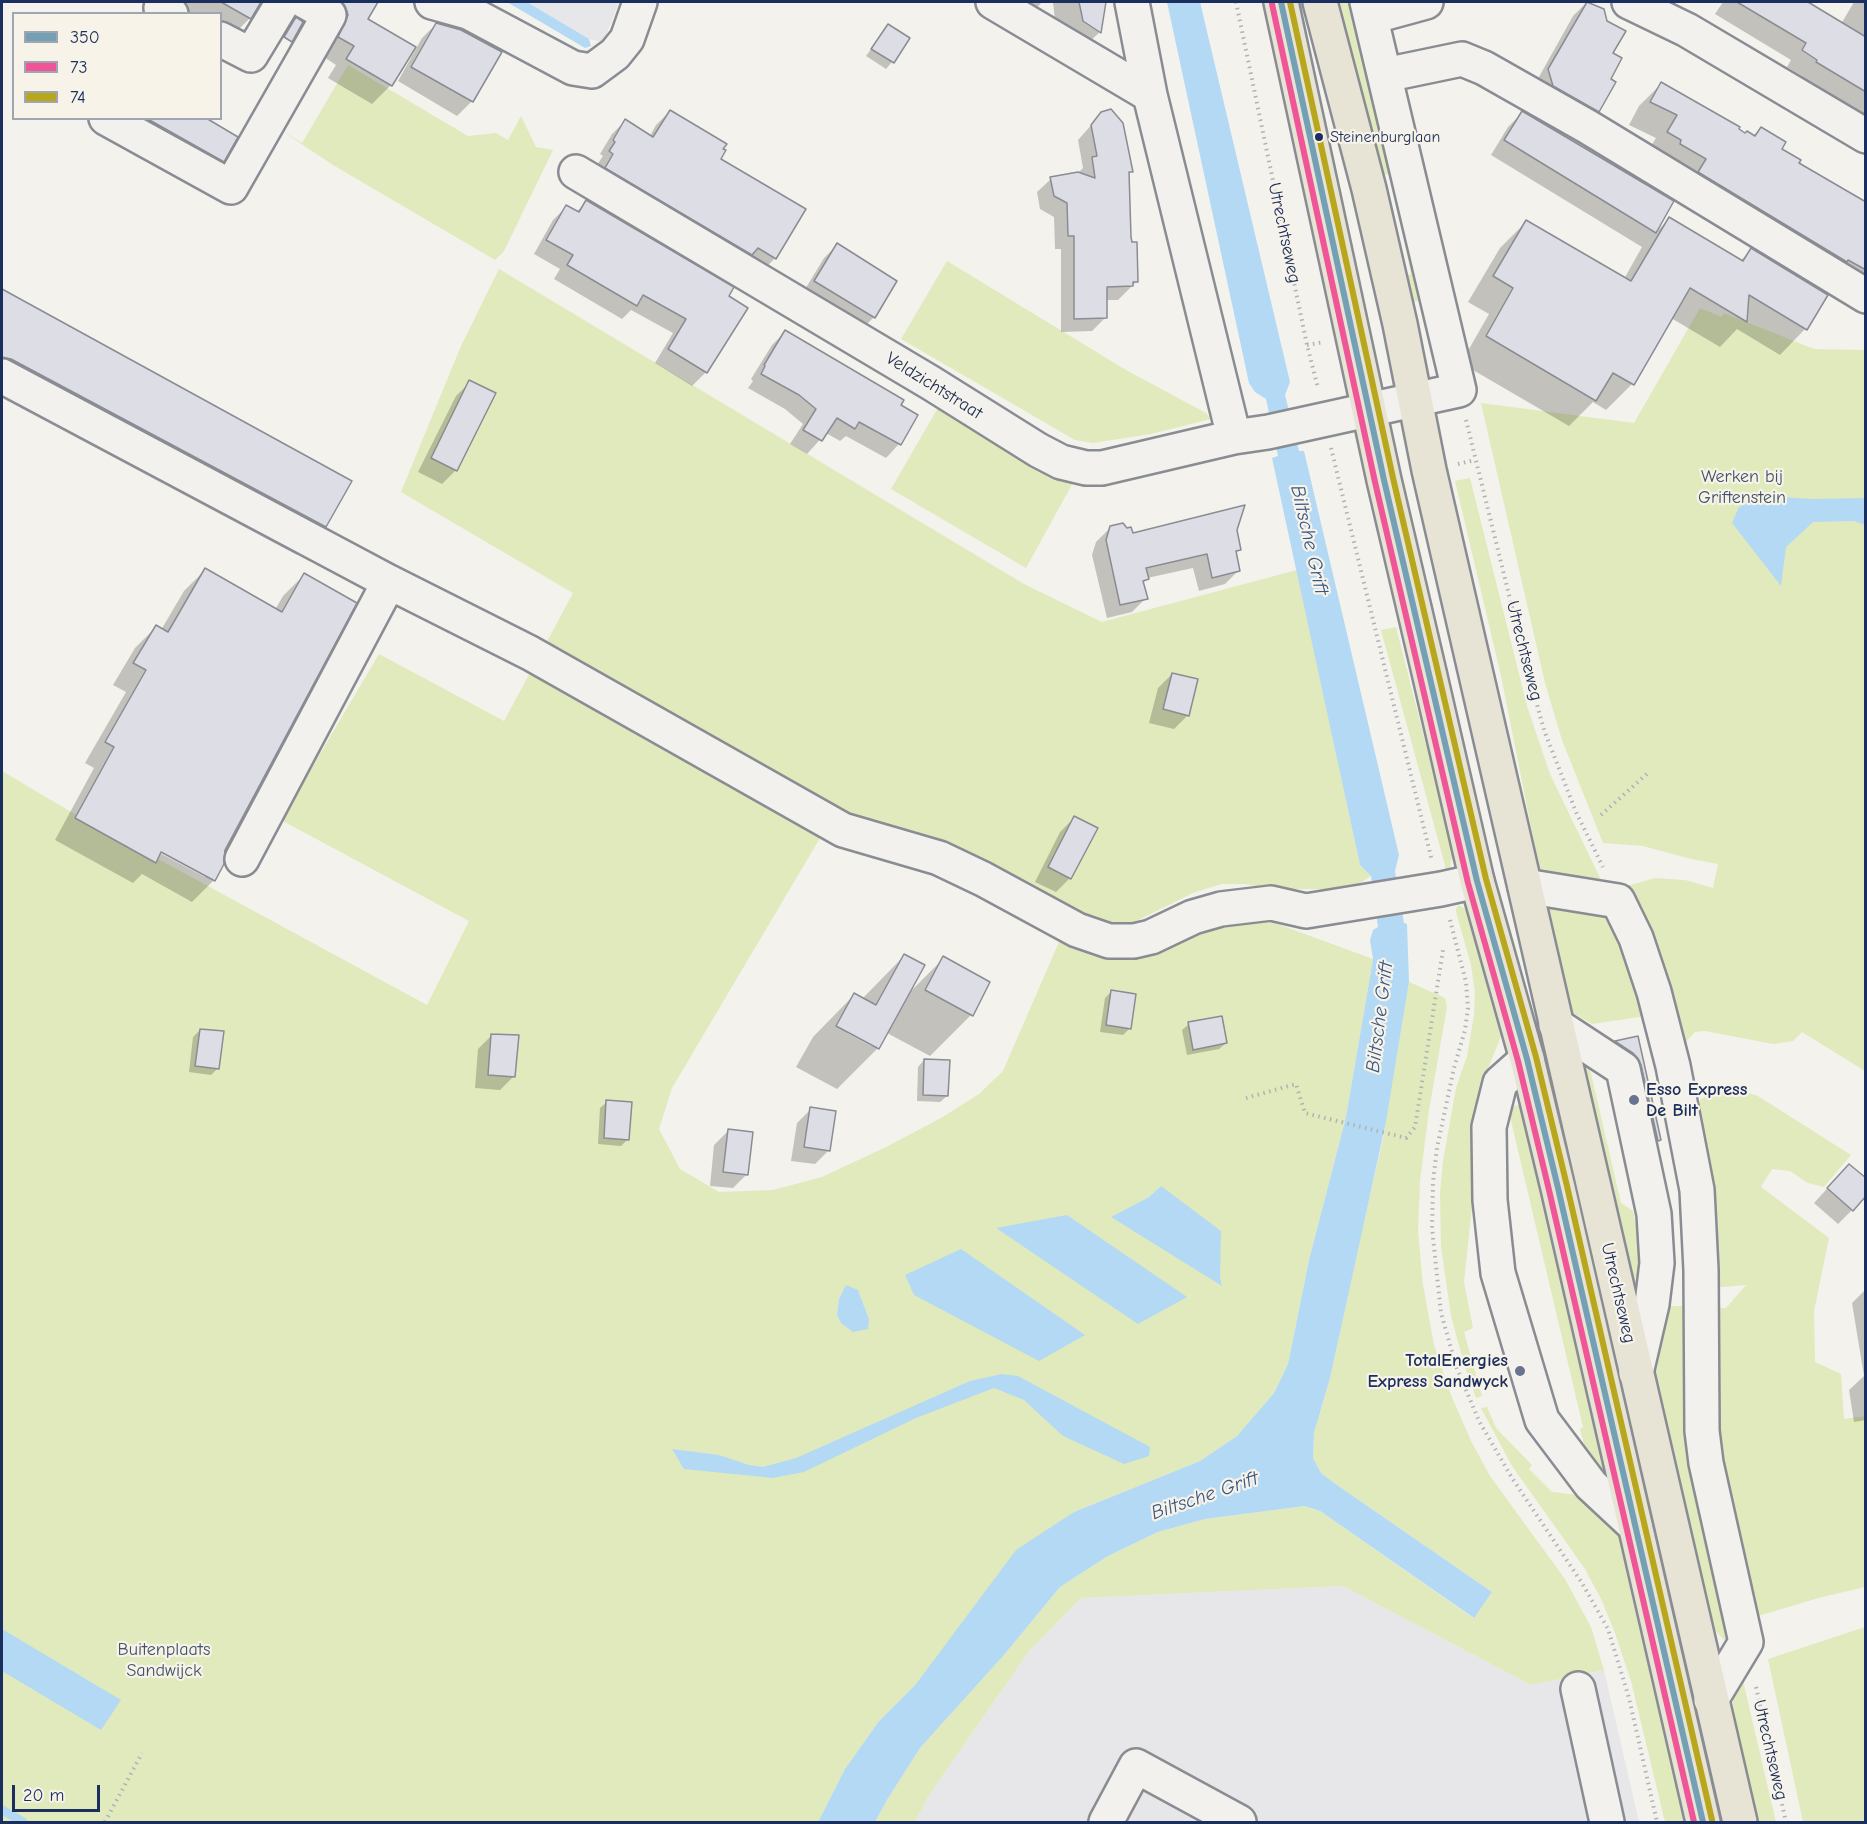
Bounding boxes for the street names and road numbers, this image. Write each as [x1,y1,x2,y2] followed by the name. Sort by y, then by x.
[1263,181,1305,285] street label: Utrechtseweg
[882,348,986,424] street label: Veldzichtstraat
[1501,599,1547,703] street label: Utrechtseweg
[1596,1241,1640,1345] street label: Utrechtseweg
[1748,1698,1792,1802] street label: Utrechtseweg

